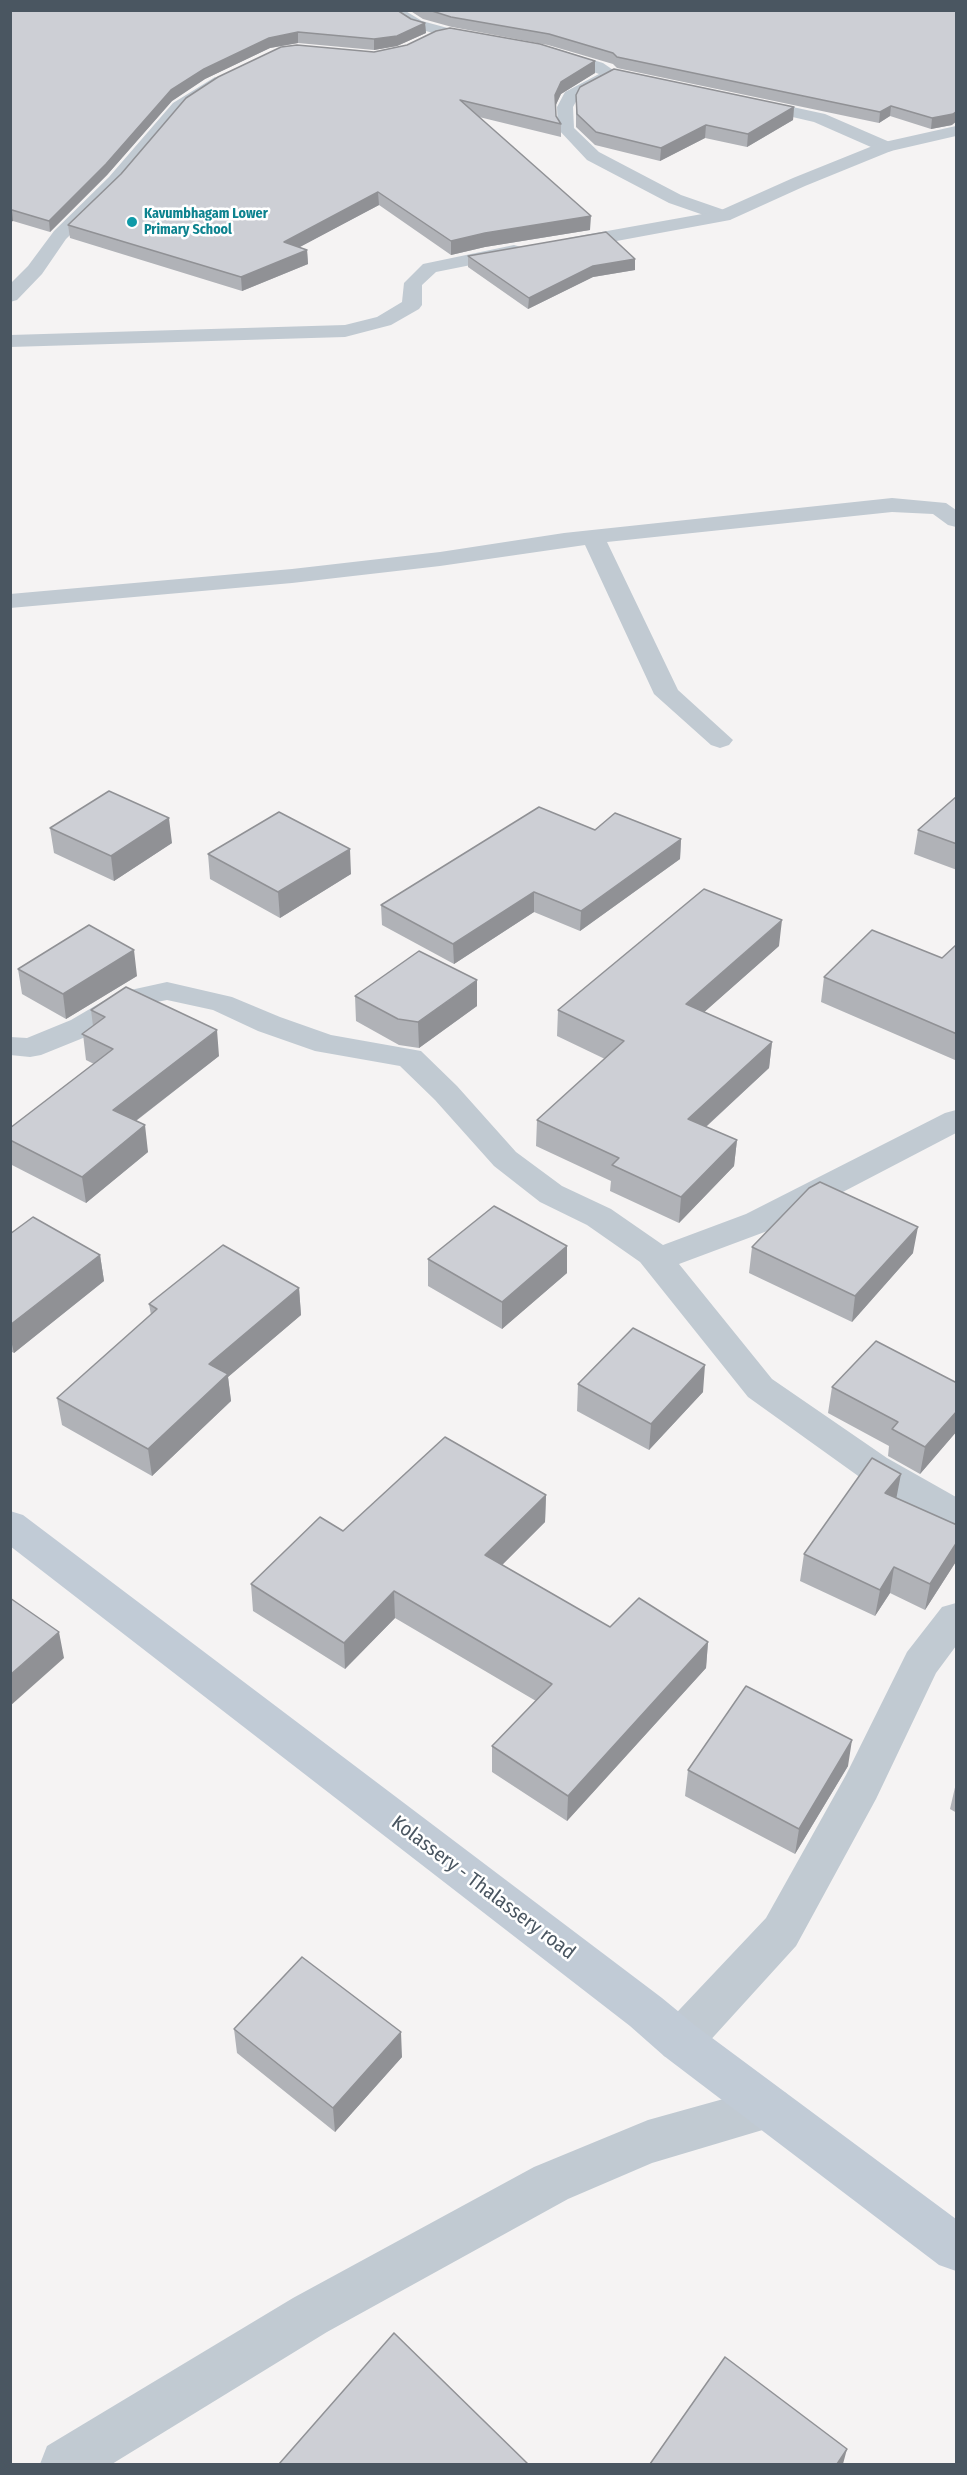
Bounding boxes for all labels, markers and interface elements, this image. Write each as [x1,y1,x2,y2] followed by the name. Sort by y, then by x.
[144,206,268,238] place label: Kavumbhagam Lower Primary School
[125,215,139,229] marker: Kavumbhagam Lower Primary School
[386,1811,580,1965] street label: Kolassery - Thalassery road

